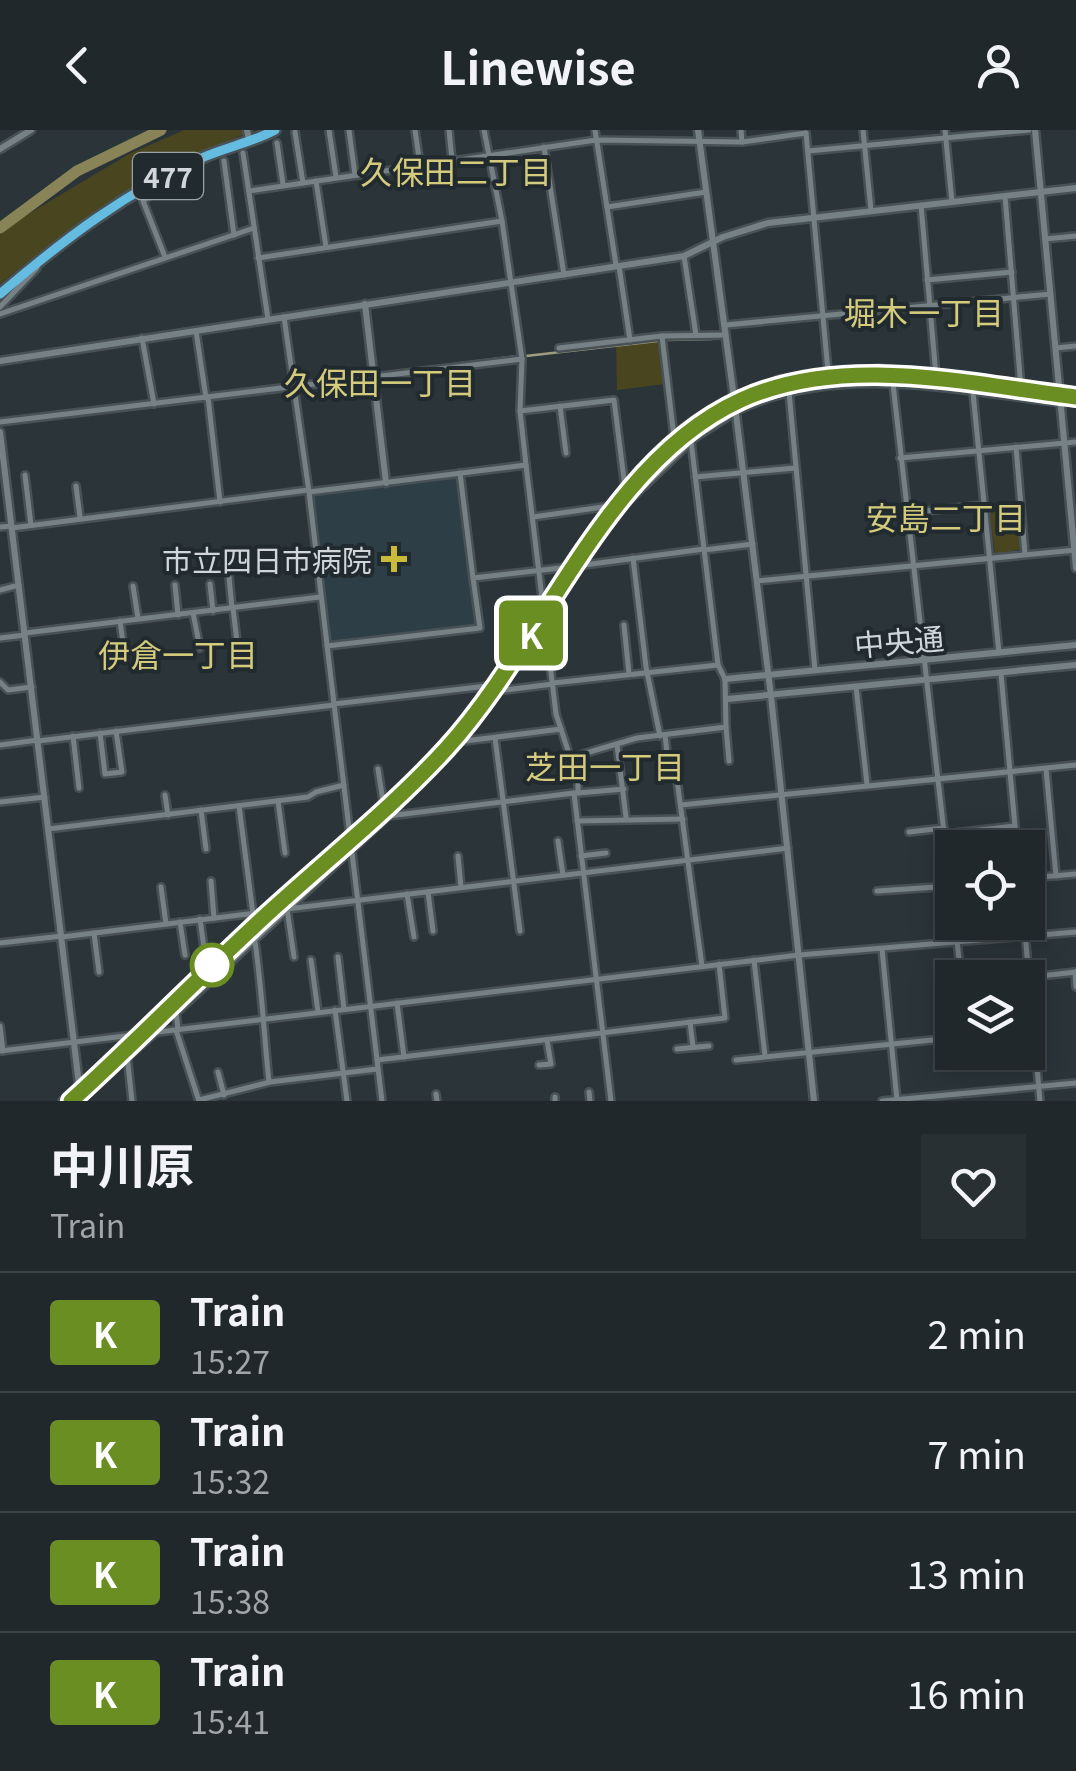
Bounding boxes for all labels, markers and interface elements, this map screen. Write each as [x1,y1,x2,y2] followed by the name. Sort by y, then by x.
[440,33,636,98] text: Linewise
[50,38,105,93] icon: back
[971,38,1026,93] icon: person
[360,147,552,193] district label: 久保田二丁目
[133,153,203,199] road number: 477
[844,288,1004,334] district label: 堀木一丁目
[284,358,476,404] district label: 久保田一丁目
[866,493,1026,539] district label: 安島二丁目
[162,537,372,581] place label: 市立四日市病院
[381,546,407,572] marker: 市立四日市病院
[498,600,564,666] line badge: K
[519,608,543,659] text: K
[852,614,946,666] street label: 中央通
[98,630,258,676] district label: 伊倉一丁目
[525,742,685,788] district label: 芝田一丁目
[935,830,1045,1070] map controls
[935,830,1045,940] button: locate
[191,944,233,986] unlabelled marker
[935,960,1045,1070] button: layers
[50,1128,194,1198] text: 中川原
[921,1134,1026,1239] button: heart
[50,1201,125,1247] text: Train
[190,1282,285,1337] text: Train
[928,1305,1026,1360] text: 2 min
[93,1307,117,1358] text: K
[190,1337,270,1383] text: 15:27
[190,1402,285,1457] text: Train
[928,1425,1026,1480] text: 7 min
[93,1427,117,1478] text: K
[190,1457,270,1503] text: 15:32
[190,1522,285,1577] text: Train
[906,1545,1026,1600] text: 13 min
[93,1547,117,1598] text: K
[190,1577,270,1623] text: 15:38
[190,1642,285,1697] text: Train
[906,1665,1026,1720] text: 16 min
[93,1667,117,1718] text: K
[190,1697,270,1743] text: 15:41

